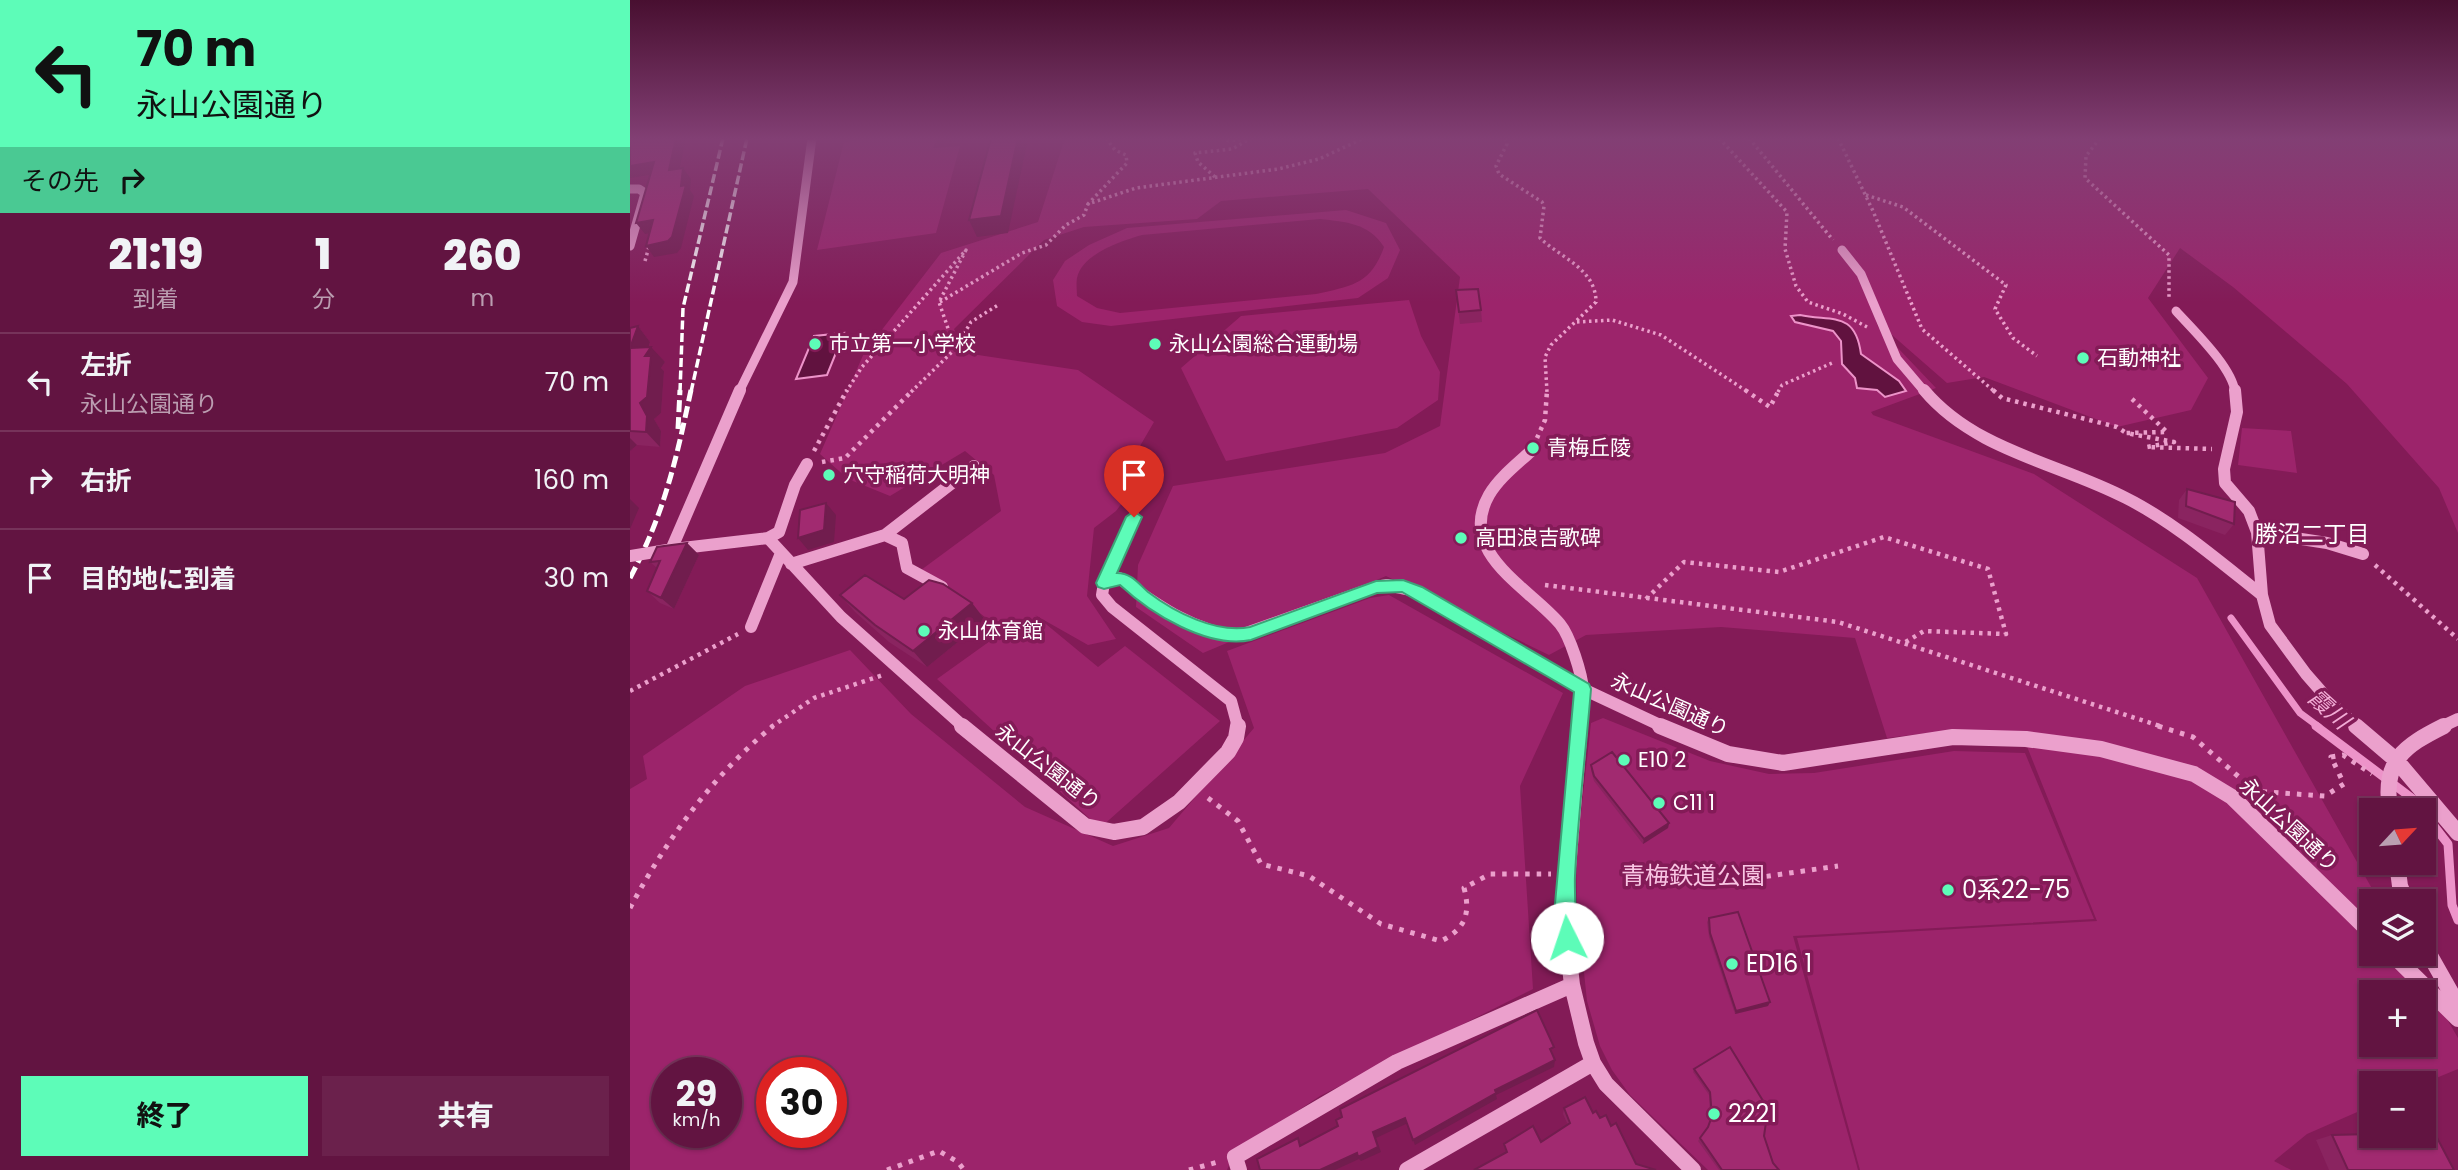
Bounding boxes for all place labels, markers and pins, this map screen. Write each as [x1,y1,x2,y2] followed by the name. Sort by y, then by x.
[829,329,976,358] place label: 市立第一小学校
[1169,329,1358,358] place label: 永山公園総合運動場
[807,336,823,352] marker: 市立第一小学校
[1147,336,1163,352] marker: 永山公園総合運動場
[2097,343,2181,372] place label: 石動神社
[2075,350,2091,366] marker: 石動神社
[1547,433,1631,462] place label: 青梅丘陵
[1525,440,1541,456] marker: 青梅丘陵
[1104,445,1164,517] pin
[843,460,990,489] place label: 穴守稲荷大明神
[821,467,837,483] marker: 穴守稲荷大明神
[1475,523,1601,552] place label: 高田浪吉歌碑
[1453,530,1469,546] marker: 高田浪吉歌碑
[938,616,1043,645] place label: 永山体育館
[916,623,932,639] marker: 永山体育館
[1638,745,1686,774] place label: E10 2
[1616,752,1632,768] marker: E10 2
[1673,788,1715,817] place label: C11 1
[1651,795,1667,811] marker: C11 1
[1962,873,2070,906] place label: 0系22-75
[1940,882,1956,898] marker: 0系22-75
[1746,947,1812,980] place label: ED16 1
[1724,956,1740,972] marker: ED16 1
[1728,1097,1777,1130] place label: 2221
[1706,1106,1722,1122] marker: 2221

